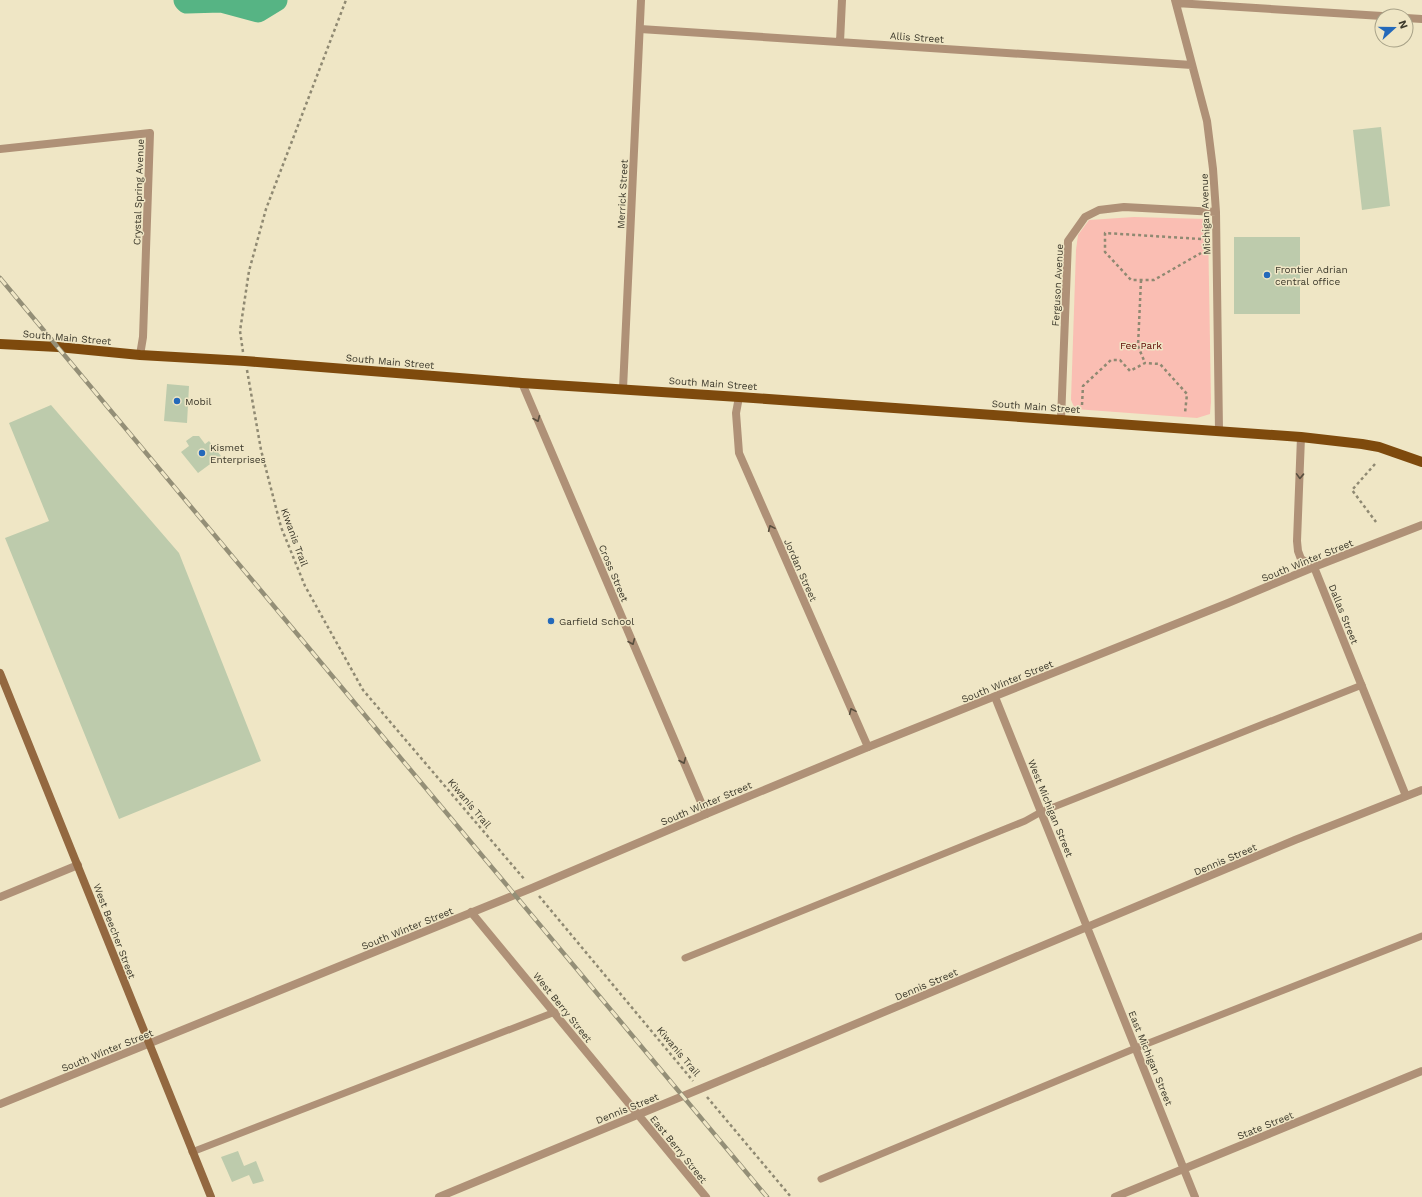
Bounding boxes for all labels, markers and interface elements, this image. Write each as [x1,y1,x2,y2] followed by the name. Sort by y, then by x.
[1374,8,1414,48] north arrow
[1395,18,1410,31] text: N
[890,30,945,45] street label: Allis Street
[131,138,146,245] street label: Crystal Spring Avenue
[615,158,630,229] street label: Merrick Street
[1199,173,1212,255] street label: Michigan Avenue
[1050,243,1065,326] street label: Ferguson Avenue
[1275,264,1348,287] place label: Frontier Adrian central office
[1262,270,1272,280] marker: Frontier Adrian central office
[22,328,113,347] street label: South Main Street
[1120,340,1162,351] park label: Fee Park
[345,352,436,371] street label: South Main Street
[668,375,758,392] street label: South Main Street
[172,396,182,406] marker: Mobil
[185,396,211,407] place label: Mobil
[991,398,1081,415] street label: South Main Street
[533,416,541,423] one-way arrow
[210,442,266,465] place label: Kismet Enterprises
[197,448,207,458] marker: Kismet Enterprises
[1295,473,1304,479] one-way arrow
[279,507,310,568] street label: Kiwanis Trail
[768,525,776,532] one-way arrow
[782,537,820,604] street label: Jordan Street
[1260,537,1355,584] street label: South Winter Street
[597,543,631,604] street label: Cross Street
[1327,583,1361,646] street label: Dallas Street
[546,616,556,626] marker: Garfield School
[559,616,634,627] place label: Garfield School
[628,638,636,645] one-way arrow
[960,658,1055,705] street label: South Winter Street
[849,708,857,716] one-way arrow
[679,758,687,765] one-way arrow
[1026,758,1075,859] street label: West Michigan Street
[446,776,493,830] street label: Kiwanis Trail
[659,779,754,828] street label: South Winter Street
[1192,841,1259,878] street label: Dennis Street
[91,882,138,981] street label: West Beecher Street
[360,905,455,952] street label: South Winter Street
[893,966,960,1003] street label: Dennis Street
[531,970,595,1045] street label: West Berry Street
[1126,1009,1175,1108] street label: East Michigan Street
[655,1024,702,1078] street label: Kiwanis Trail
[60,1027,155,1074] street label: South Winter Street
[594,1091,661,1126] street label: Dennis Street
[1236,1109,1296,1142] street label: State Street
[648,1113,710,1186] street label: East Berry Street

